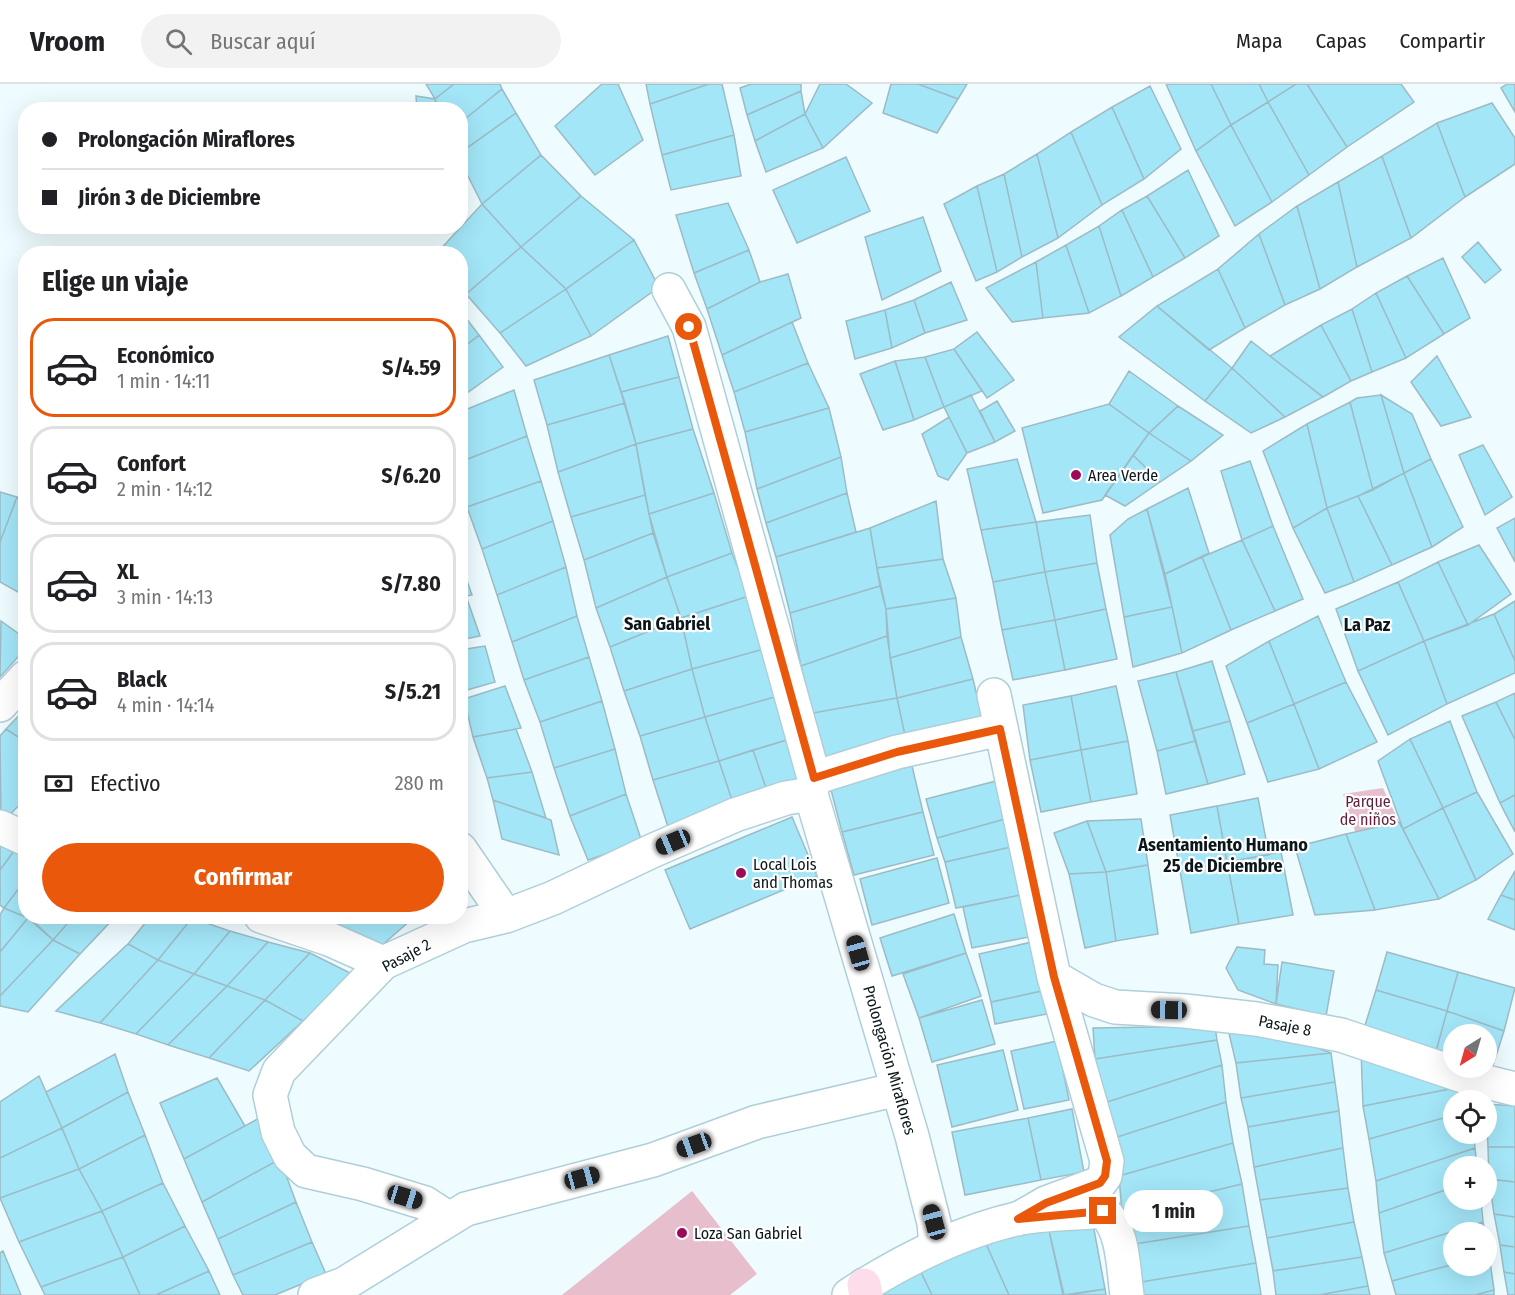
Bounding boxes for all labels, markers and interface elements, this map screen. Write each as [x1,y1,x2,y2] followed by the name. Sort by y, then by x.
[141,14,561,68] search box
[30,25,105,58] text: Vroom
[162,25,195,58] icon: search
[210,28,316,55] text: Buscar aquí
[1236,28,1283,54] text: Mapa
[1316,28,1366,54] text: Capas
[1399,28,1485,54] text: Compartir
[78,126,295,153] text: Prolongación Miraflores
[78,184,261,211] text: Jirón 3 de Diciembre
[42,266,188,298] text: Elige un viaje
[675,313,702,340] route start
[45,341,99,395] icon: car
[117,342,215,369] text: Económico
[382,354,441,381] text: S/4.59
[117,369,210,393] text: 1 min · 14:11
[45,449,99,503] icon: car
[117,450,186,477] text: Confort
[381,462,441,489] text: S/6.20
[1088,466,1158,485] place label: Area Verde
[1069,468,1083,482] marker: Area Verde
[117,477,213,501] text: 2 min · 14:12
[45,557,99,611] icon: car
[117,558,139,585] text: XL
[381,570,441,597] text: S/7.80
[117,585,213,609] text: 3 min · 14:13
[624,613,710,635] district label: San Gabriel
[1344,614,1391,636] district label: La Paz
[45,665,99,719] icon: car
[117,666,167,693] text: Black
[385,678,441,705] text: S/5.21
[117,693,214,717] text: 4 min · 14:14
[42,767,75,800] icon: cash
[90,770,161,797] text: Efectivo
[395,771,444,795] text: 280 m
[1340,792,1396,829] park label: Parque de niños
[653,827,693,857] car
[1137,834,1308,877] district label: Asentamiento Humano 25 de Diciembre
[42,843,444,912] button: Confirmar
[753,855,833,892] place label: Local Lois and Thomas
[734,866,748,880] marker: Local Lois and Thomas
[844,933,872,973] car
[379,935,434,976] street label: Pasaje 2
[859,983,920,1137] street label: Prolongación Miraflores
[1151,1001,1187,1019] car
[1257,1011,1313,1040] street label: Pasaje 8
[1443,1024,1497,1078] north arrow
[1443,1024,1497,1276] map controls
[1443,1090,1497,1144] button: locate
[674,1130,714,1160] car
[1443,1156,1497,1210] button: +
[562,1165,602,1191] car
[385,1183,425,1211] car
[1124,1190,1223,1232] callout: 1 min
[1089,1197,1116,1224] route end
[1152,1199,1195,1223] text: 1 min
[921,1202,947,1242] car
[1443,1222,1497,1276] button: −
[694,1224,802,1243] place label: Loza San Gabriel
[675,1226,689,1240] marker: Loza San Gabriel

